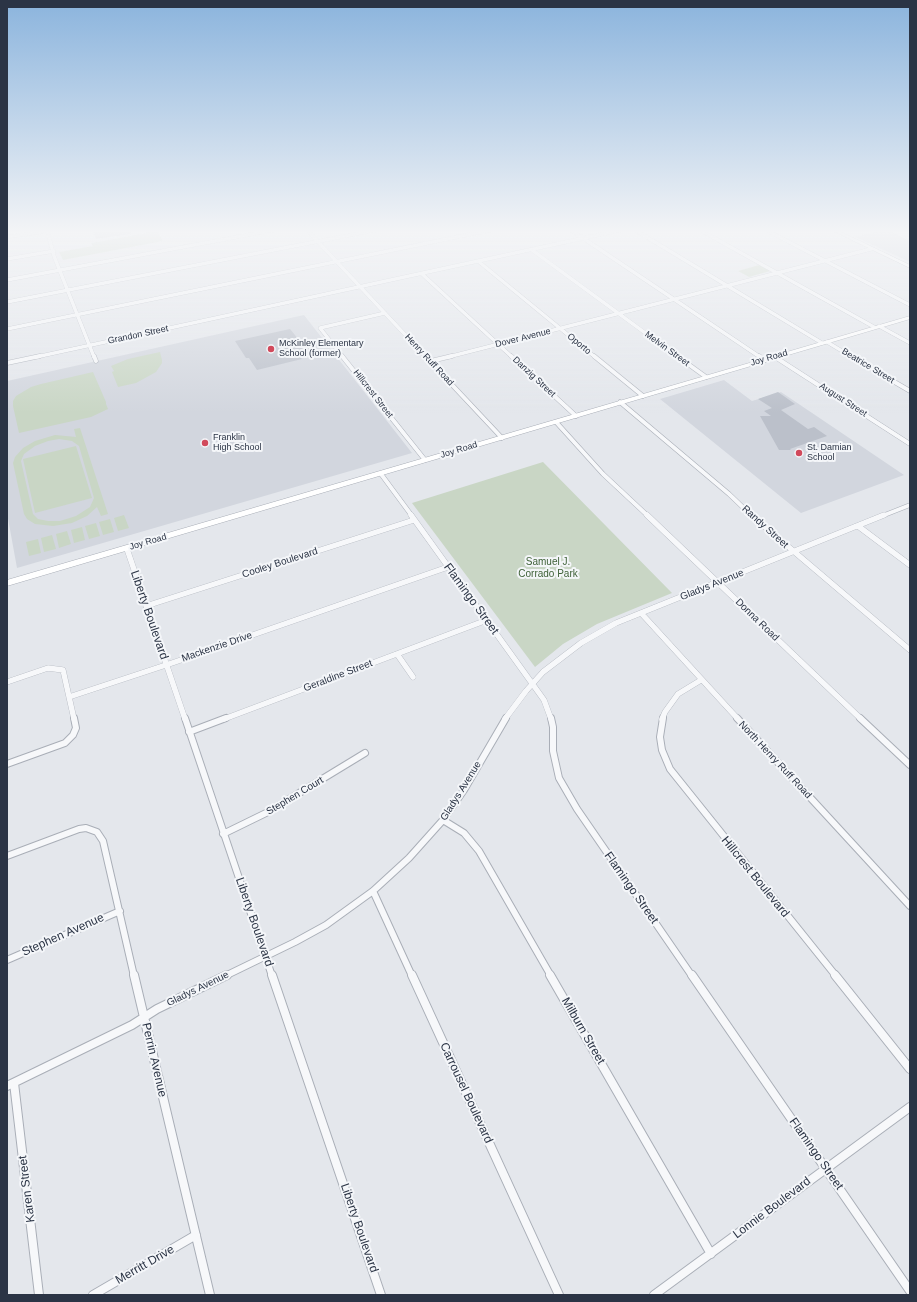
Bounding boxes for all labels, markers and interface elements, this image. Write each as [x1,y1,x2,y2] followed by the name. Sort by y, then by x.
[107,323,169,347] street label: Grandon Street
[494,326,552,350] street label: Dover Avenue
[643,329,691,369] street label: Melvin Street
[565,331,593,357] street label: Oporto
[402,332,456,388] street label: Henry Ruff Road
[279,339,364,360] place label: McKinley Elementary School (former)
[266,344,276,354] marker: McKinley Elementary School (former)
[840,346,896,386] street label: Beatrice Street
[749,348,789,368] street label: Joy Road
[510,354,558,400] street label: Danzig Street
[351,368,395,420] street label: Hillcrest Street
[817,381,869,419] street label: August Street
[213,433,262,454] place label: Franklin High School
[200,438,210,448] marker: Franklin High School
[439,439,479,461] street label: Joy Road
[807,443,852,464] place label: St. Damian School
[794,448,804,458] marker: St. Damian School
[739,503,791,551] street label: Randy Street
[128,532,168,552] street label: Joy Road
[241,545,319,581] street label: Cooley Boulevard
[518,556,578,580] park label: Samuel J. Corrado Park
[440,561,502,637] street label: Flamingo Street
[678,567,746,603] street label: Gladys Avenue
[127,569,171,661] street label: Liberty Boulevard
[733,596,781,644] street label: Donna Road
[180,629,254,665] street label: Mackenzie Drive
[302,657,374,695] street label: Geraldine Street
[736,719,814,801] street label: North Henry Ruff Road
[438,759,484,823] street label: Gladys Avenue
[264,774,326,818] street label: Stephen Court
[718,834,792,920] street label: Hillcrest Boulevard
[601,849,661,927] street label: Flamingo Street
[232,876,276,968] street label: Liberty Boulevard
[20,910,106,960] street label: Stephen Avenue
[165,969,231,1009] street label: Gladys Avenue
[558,995,608,1067] street label: Milburn Street
[138,1021,170,1099] street label: Perrin Avenue
[436,1040,496,1146] street label: Carrousel Boulevard
[786,1115,846,1193] street label: Flamingo Street
[16,1155,38,1223] street label: Karen Street
[730,1174,814,1242] street label: Lonnie Boulevard
[337,1182,381,1274] street label: Liberty Boulevard
[113,1242,177,1288] street label: Merritt Drive

